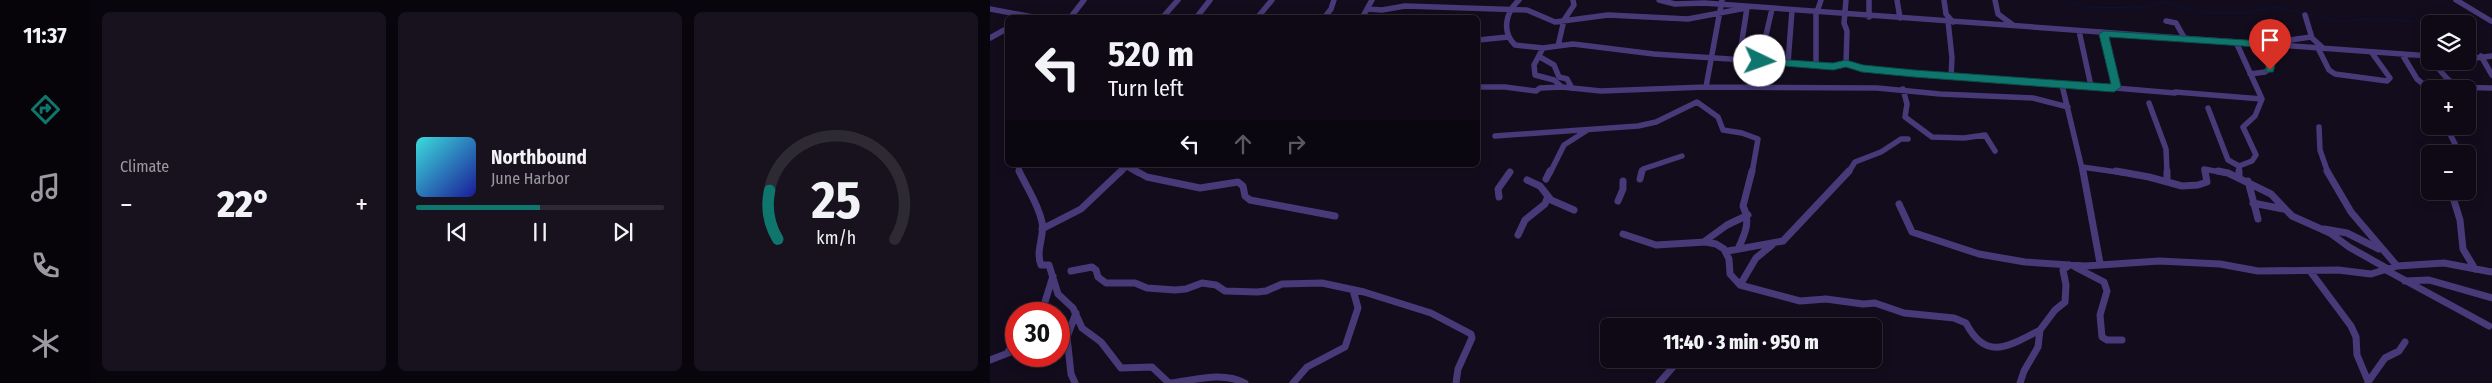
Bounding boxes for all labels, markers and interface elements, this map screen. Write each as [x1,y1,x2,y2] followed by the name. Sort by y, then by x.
[2421,15,2476,200] map controls
[2421,15,2476,70] button: layers
[2249,19,2291,70] pin
[23,22,67,49] text: 11:37
[2256,26,2284,54] icon: arrive
[1108,33,1194,75] text: 520 m
[1733,34,1785,86] position arrow
[1025,35,1090,100] icon: left
[1108,75,1184,102] text: Turn left
[2421,80,2476,135] button: +
[28,92,63,127] icon: directions
[1176,130,1204,158] icon: left
[1229,130,1257,158] icon: ahead
[1282,130,1310,158] icon: right
[2421,145,2476,200] button: −
[491,146,587,169] text: Northbound
[120,157,169,176] text: Climate
[491,169,569,188] text: June Harbor
[810,169,861,232] text: 25
[28,170,63,205] icon: music
[217,181,271,227] text: 22°
[120,188,133,221] text: −
[355,188,368,221] text: +
[443,218,471,246] icon: previous
[526,218,554,246] icon: pause
[609,218,637,246] icon: next
[816,227,856,249] text: km/h
[28,248,63,283] icon: phone
[1005,302,1070,367] speed limit sign: 30
[28,326,63,361] icon: climate
[1663,331,1819,354] text: 11:40 · 3 min · 950 m

